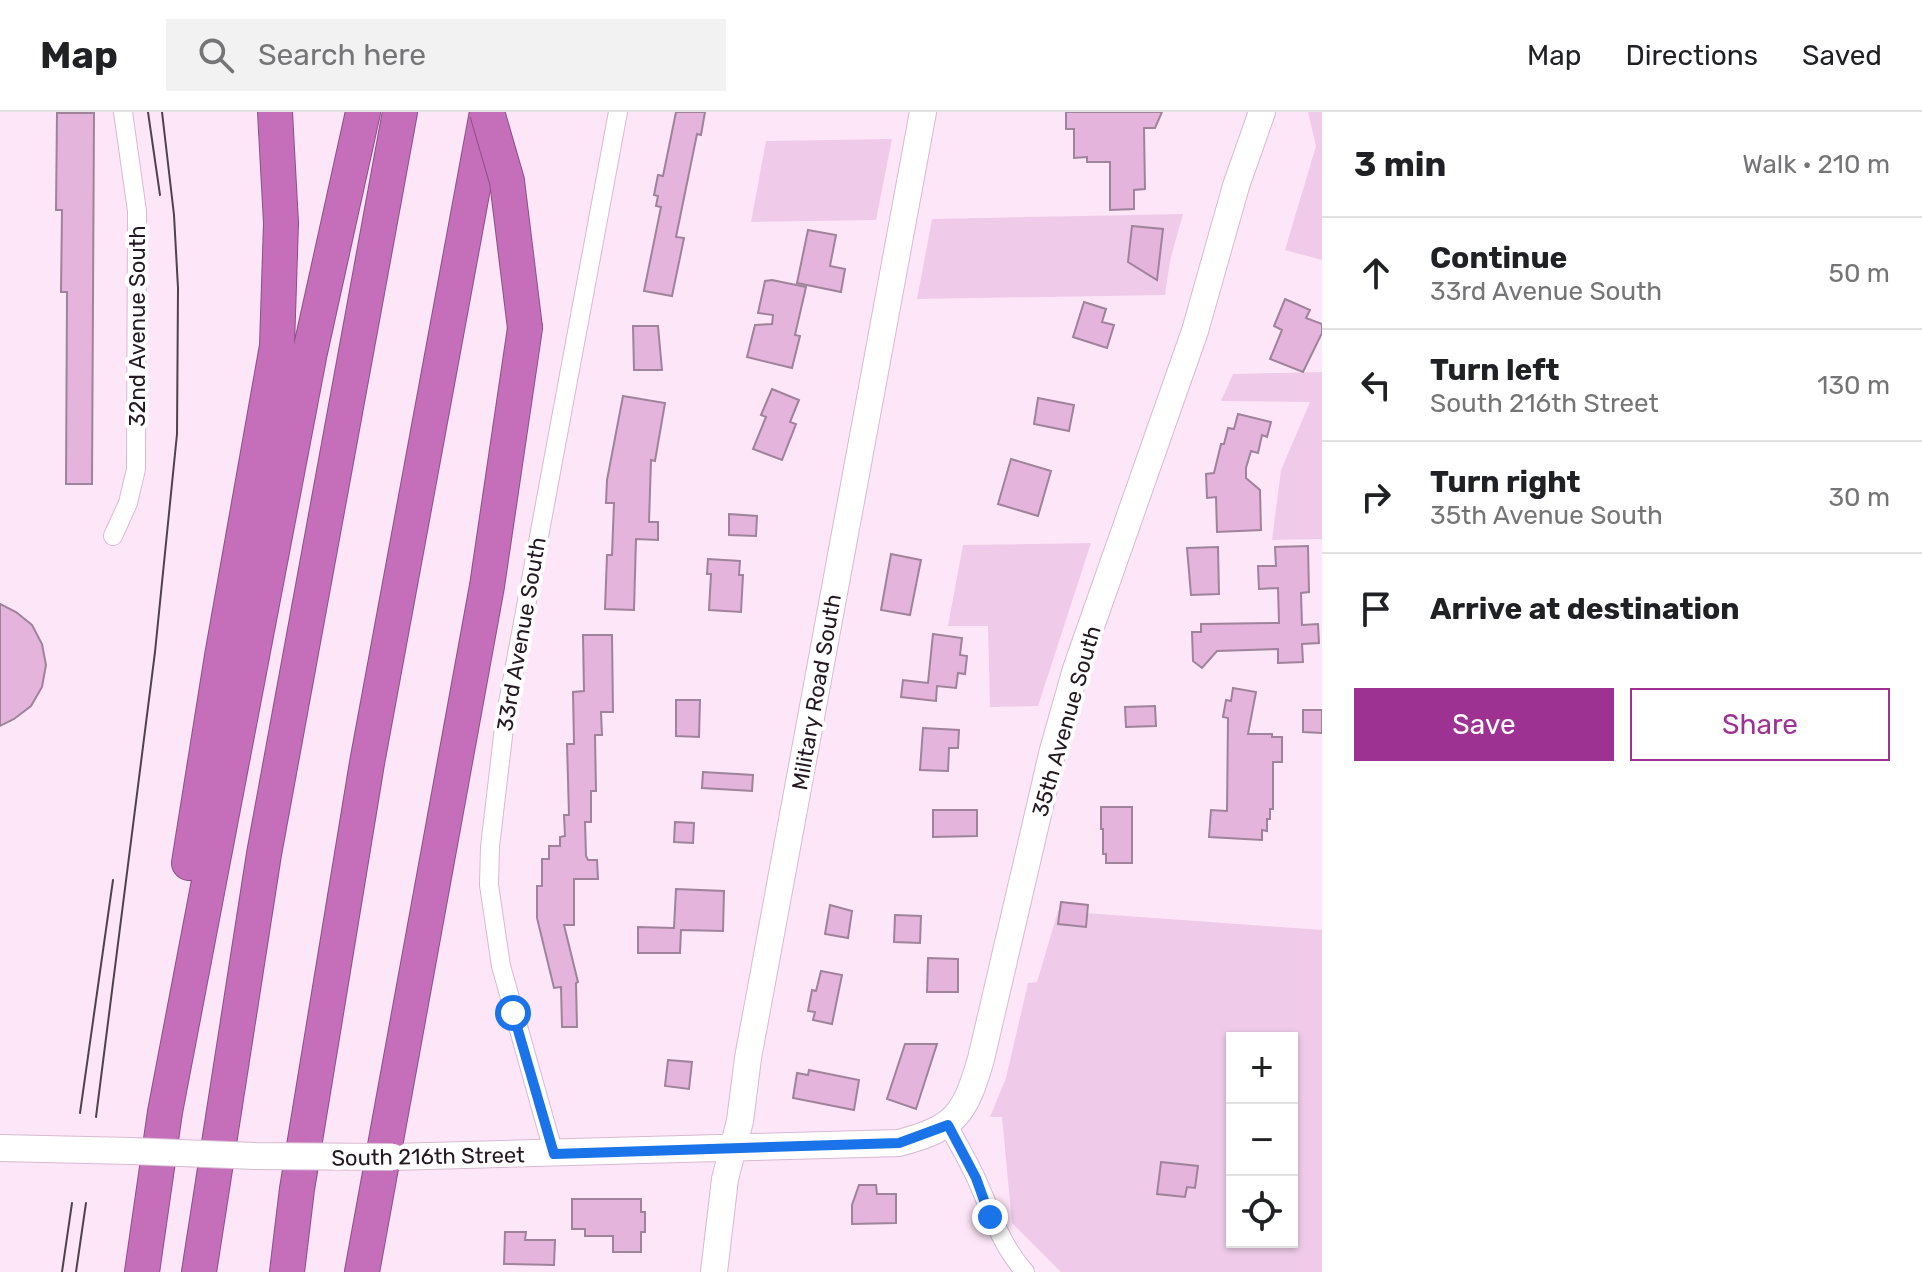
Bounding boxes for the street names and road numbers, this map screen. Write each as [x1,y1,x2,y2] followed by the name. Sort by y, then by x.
[124,225,151,427] street label: 32nd Avenue South
[491,535,552,733] street label: 33rd Avenue South
[786,592,847,792] street label: Military Road South
[1026,623,1107,820] street label: 35th Avenue South
[331,1141,525,1172] street label: South 216th Street

